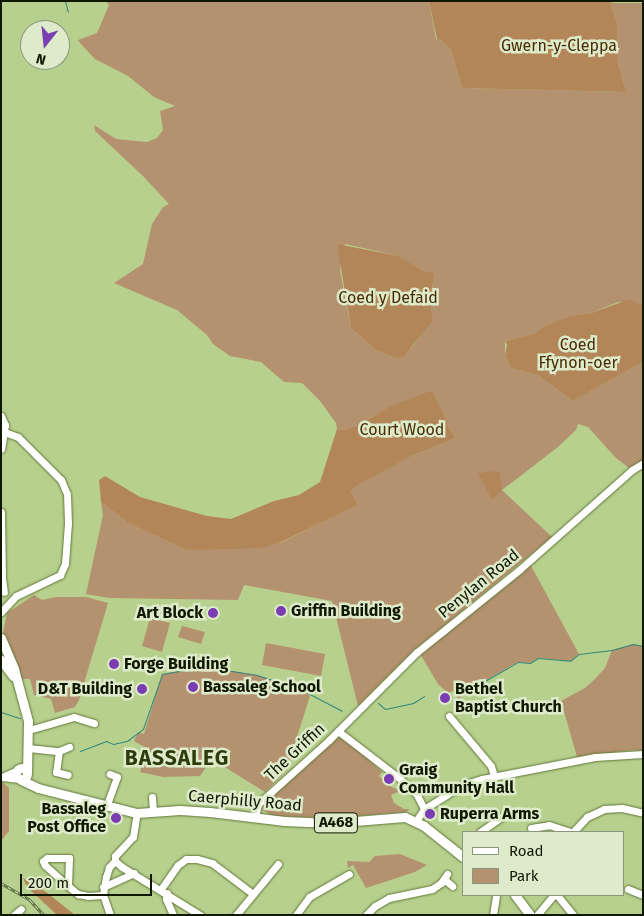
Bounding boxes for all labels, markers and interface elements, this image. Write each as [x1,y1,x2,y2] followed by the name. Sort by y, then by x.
[20,20,70,70] north arrow
[501,36,617,56] park label: Gwern-y-Cleppa
[34,49,48,68] text: N
[338,288,438,308] park label: Coed y Defaid
[538,335,618,373] park label: Coed Ffynon-oer
[360,420,444,440] park label: Court Wood
[435,546,523,622] street label: Penylan Road
[291,601,401,621] place label: Griffin Building
[137,603,203,623] place label: Art Block
[275,605,287,617] marker: Griffin Building
[207,607,219,619] marker: Art Block
[124,654,228,674] place label: Forge Building
[108,658,120,670] marker: Forge Building
[203,677,321,697] place label: Bassaleg School
[38,679,132,699] place label: D&T Building
[455,679,562,717] place label: Bethel Baptist Church
[187,681,199,693] marker: Bassaleg School
[136,683,148,695] marker: D&T Building
[439,692,451,704] marker: Bethel Baptist Church
[261,719,329,785] street label: The Griffin
[124,745,230,771] district label: BASSALEG
[399,760,514,798] place label: Graig Community Hall
[383,773,395,785] marker: Graig Community Hall
[187,786,303,816] street label: Caerphilly Road
[27,799,106,837] place label: Bassaleg Post Office
[440,804,539,824] place label: Ruperra Arms
[424,808,436,820] marker: Ruperra Arms
[314,810,358,836] road number: A468
[110,812,122,824] marker: Bassaleg Post Office
[462,831,624,896] legend
[509,842,544,860] text: Road
[22,864,155,896] scale bar
[509,867,539,885] text: Park
[28,874,69,892] text: 200 m

